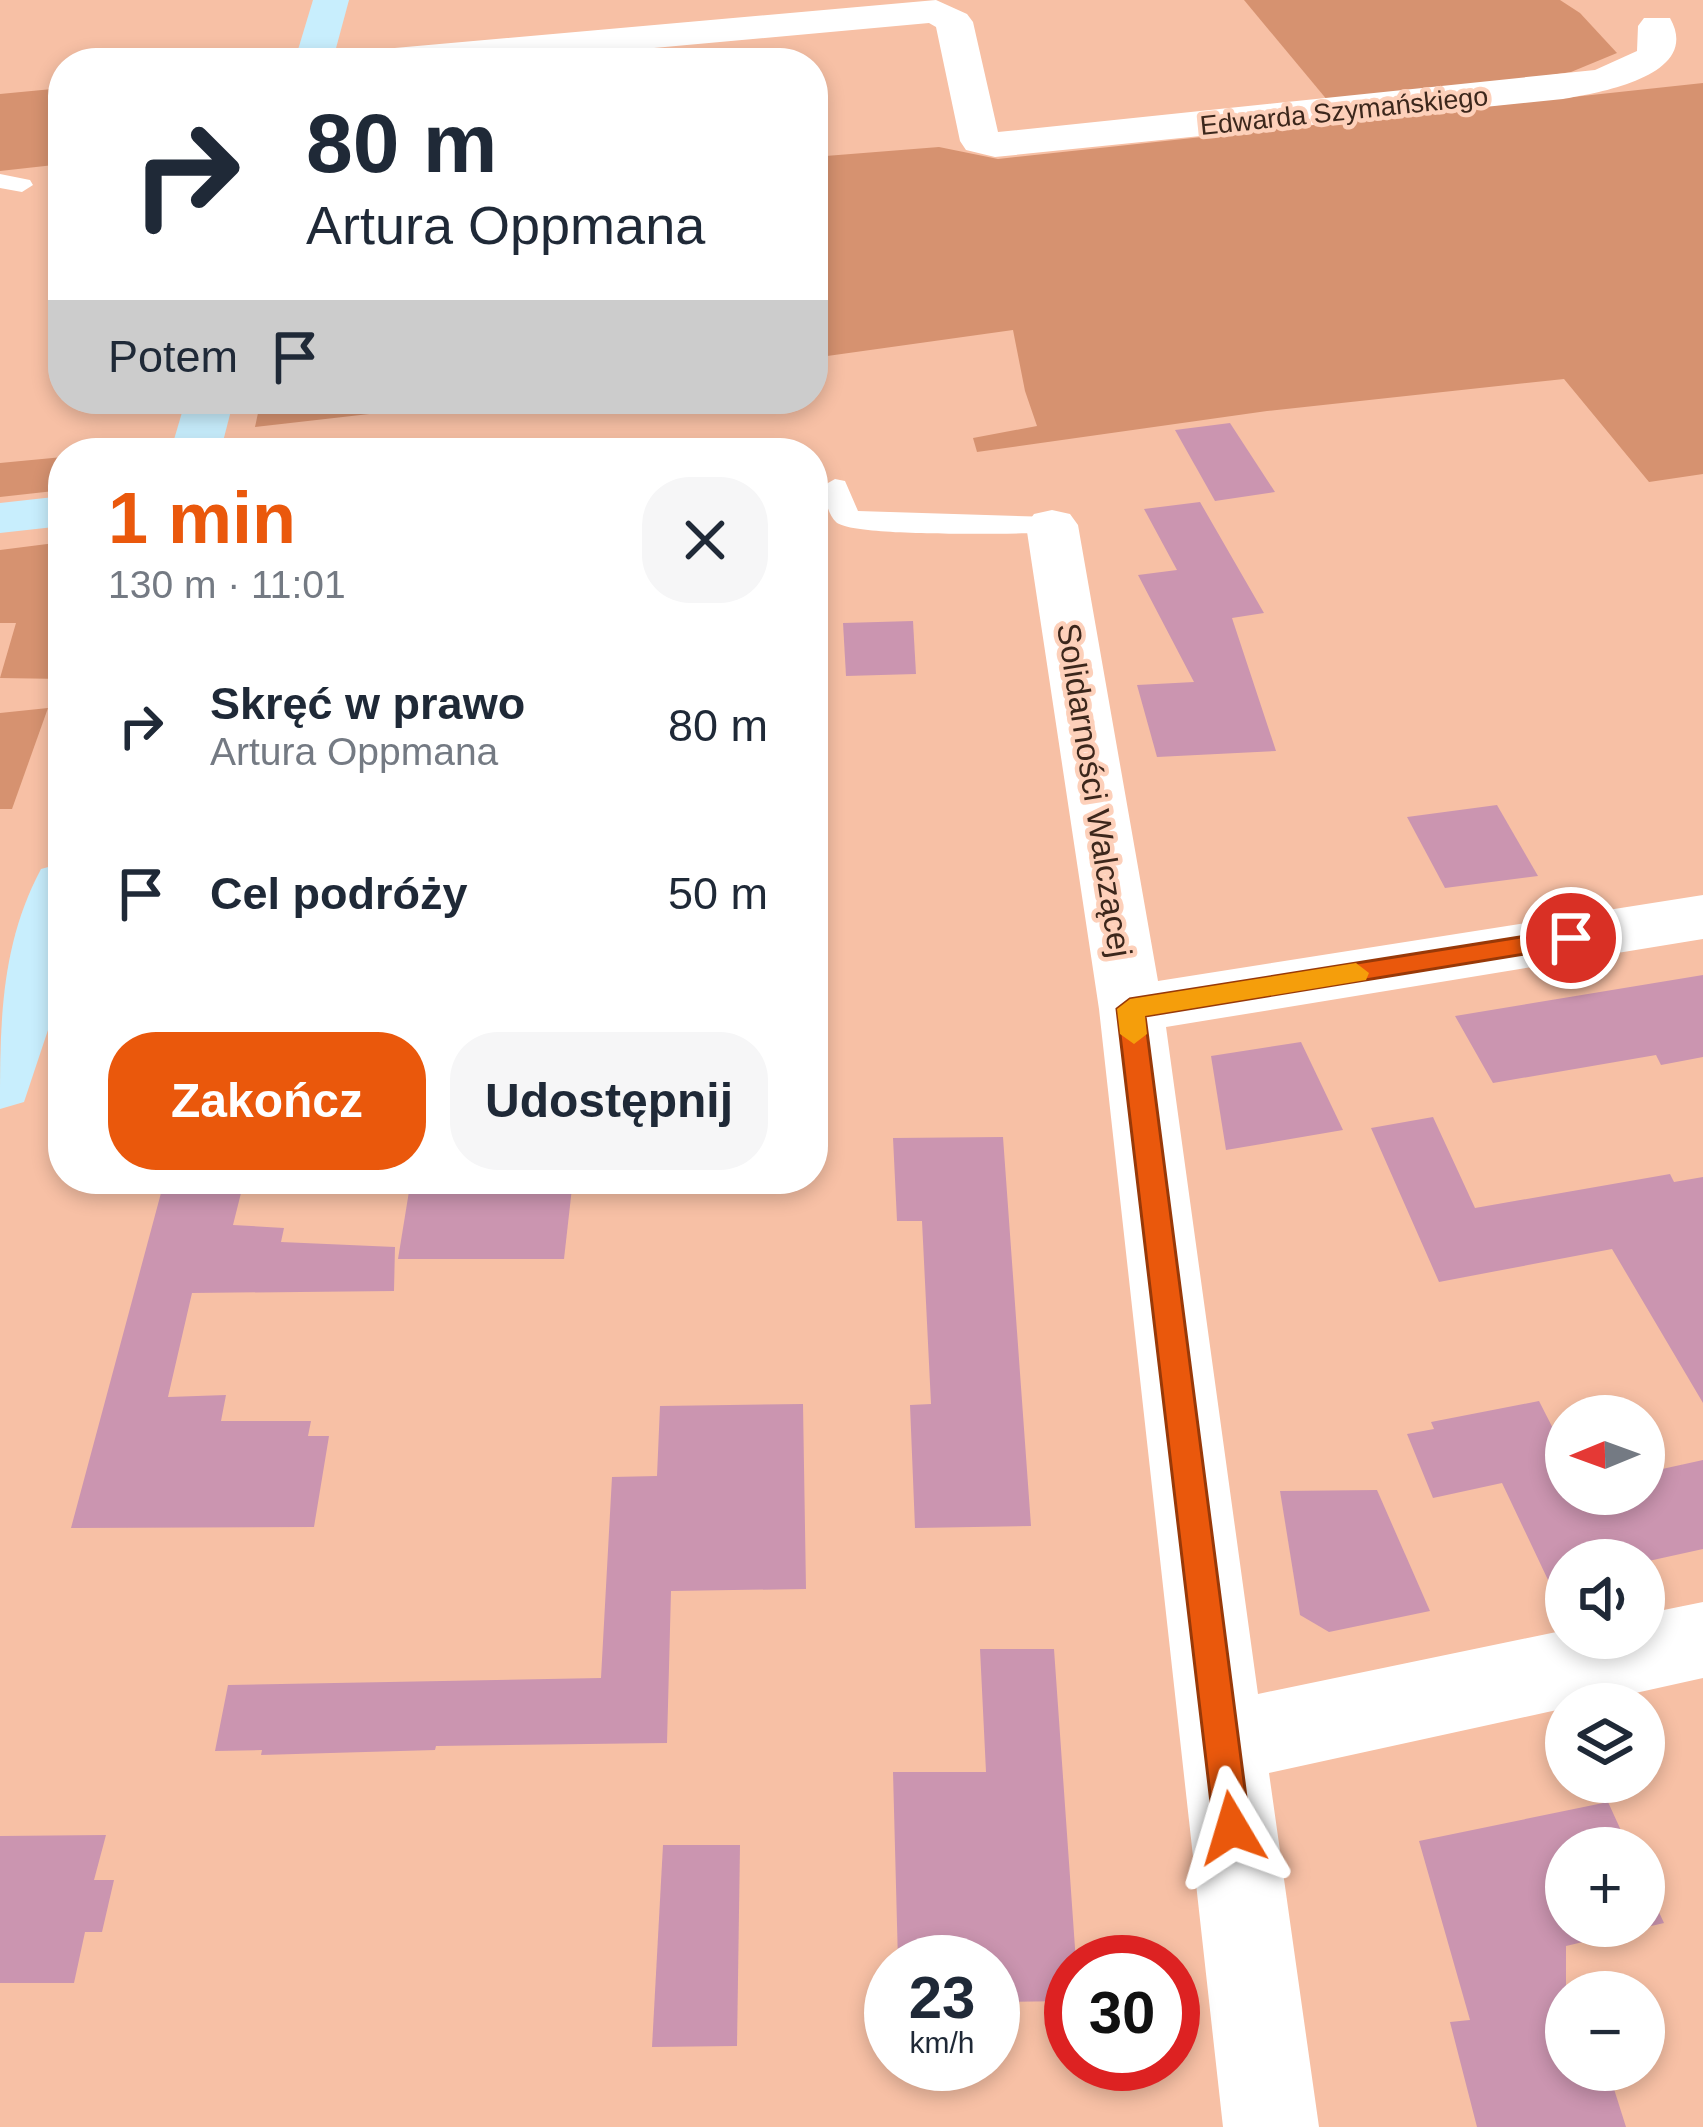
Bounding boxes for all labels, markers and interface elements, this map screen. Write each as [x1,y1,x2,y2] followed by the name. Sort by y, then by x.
[1198,81,1490,141] street label: Edwarda Szymańskiego
[108,96,264,252] icon: right
[306,96,497,190] text: 80 m
[306,195,705,255] text: Artura Oppmana
[262,324,328,390] icon: arrive
[108,331,238,382] text: Potem
[642,477,768,603] button: close
[108,478,296,558] text: 1 min
[108,563,346,606] text: 130 m · 11:01
[1050,620,1139,960] street label: Solidarności Walczącej
[210,678,525,729] text: Skręć w prawo
[108,693,174,759] icon: right
[668,700,768,751] text: 80 m
[210,730,498,773] text: Artura Oppmana
[108,861,174,927] icon: arrive
[210,868,468,919] text: Cel podróży
[668,868,768,919] text: 50 m
[1520,887,1622,989] pin
[1538,905,1604,971] icon: arrive
[108,1032,426,1170] button: Zakończ
[450,1032,768,1170] button: Udostępnij
[1545,1395,1665,1515] north arrow
[1545,1395,1665,2091] map controls
[1545,1539,1665,1659] button: sound
[1545,1683,1665,1803] button: layers
[1169,1765,1295,1891] position arrow
[1545,1827,1665,1947] button: +
[1044,1935,1200,2091] speed limit sign: 30
[909,1964,975,2031] text: 23
[1545,1971,1665,2091] button: −
[909,2026,975,2059] text: km/h

